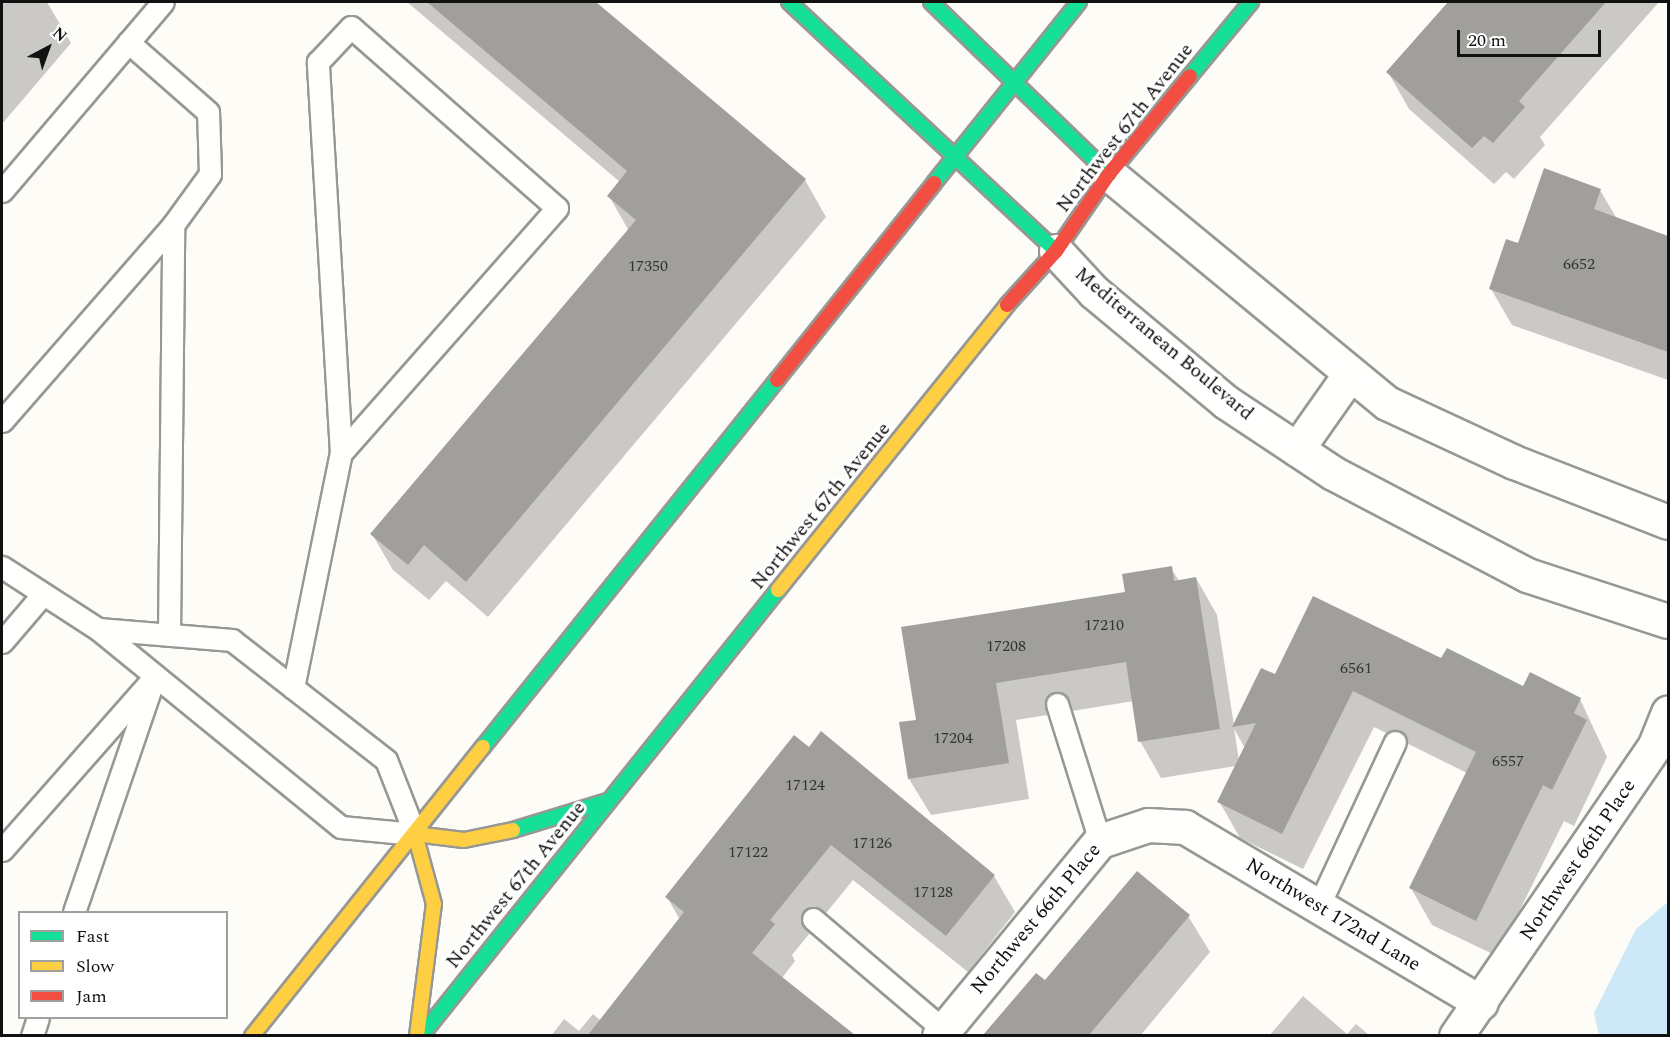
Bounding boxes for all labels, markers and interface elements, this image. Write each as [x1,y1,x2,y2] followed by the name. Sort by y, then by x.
[18,18,78,78] north arrow
[1460,18,1604,56] scale bar
[47,21,73,48] text: N
[1468,27,1506,54] text: 20 m
[1051,39,1199,217] street label: Northwest 67th Avenue
[1563,254,1595,274] house number: 6652
[628,256,668,276] house number: 17350
[1070,262,1258,426] street label: Mediterranean Boulevard
[746,418,896,594] street label: Northwest 67th Avenue
[1084,615,1124,635] house number: 17210
[986,636,1026,656] house number: 17208
[1340,658,1372,678] house number: 6561
[933,728,973,748] house number: 17204
[1492,751,1524,771] house number: 6557
[785,775,825,795] house number: 17124
[1515,775,1641,945] street label: Northwest 66th Place
[441,797,591,973] street label: Northwest 67th Avenue
[852,833,892,853] house number: 17126
[966,839,1106,999] street label: Northwest 66th Place
[728,842,768,862] house number: 17122
[1241,853,1425,977] street label: Northwest 172nd Lane
[913,882,953,902] house number: 17128
[18,911,228,1019] legend
[76,923,109,950] text: Fast
[76,953,114,980] text: Slow
[76,983,107,1010] text: Jam

